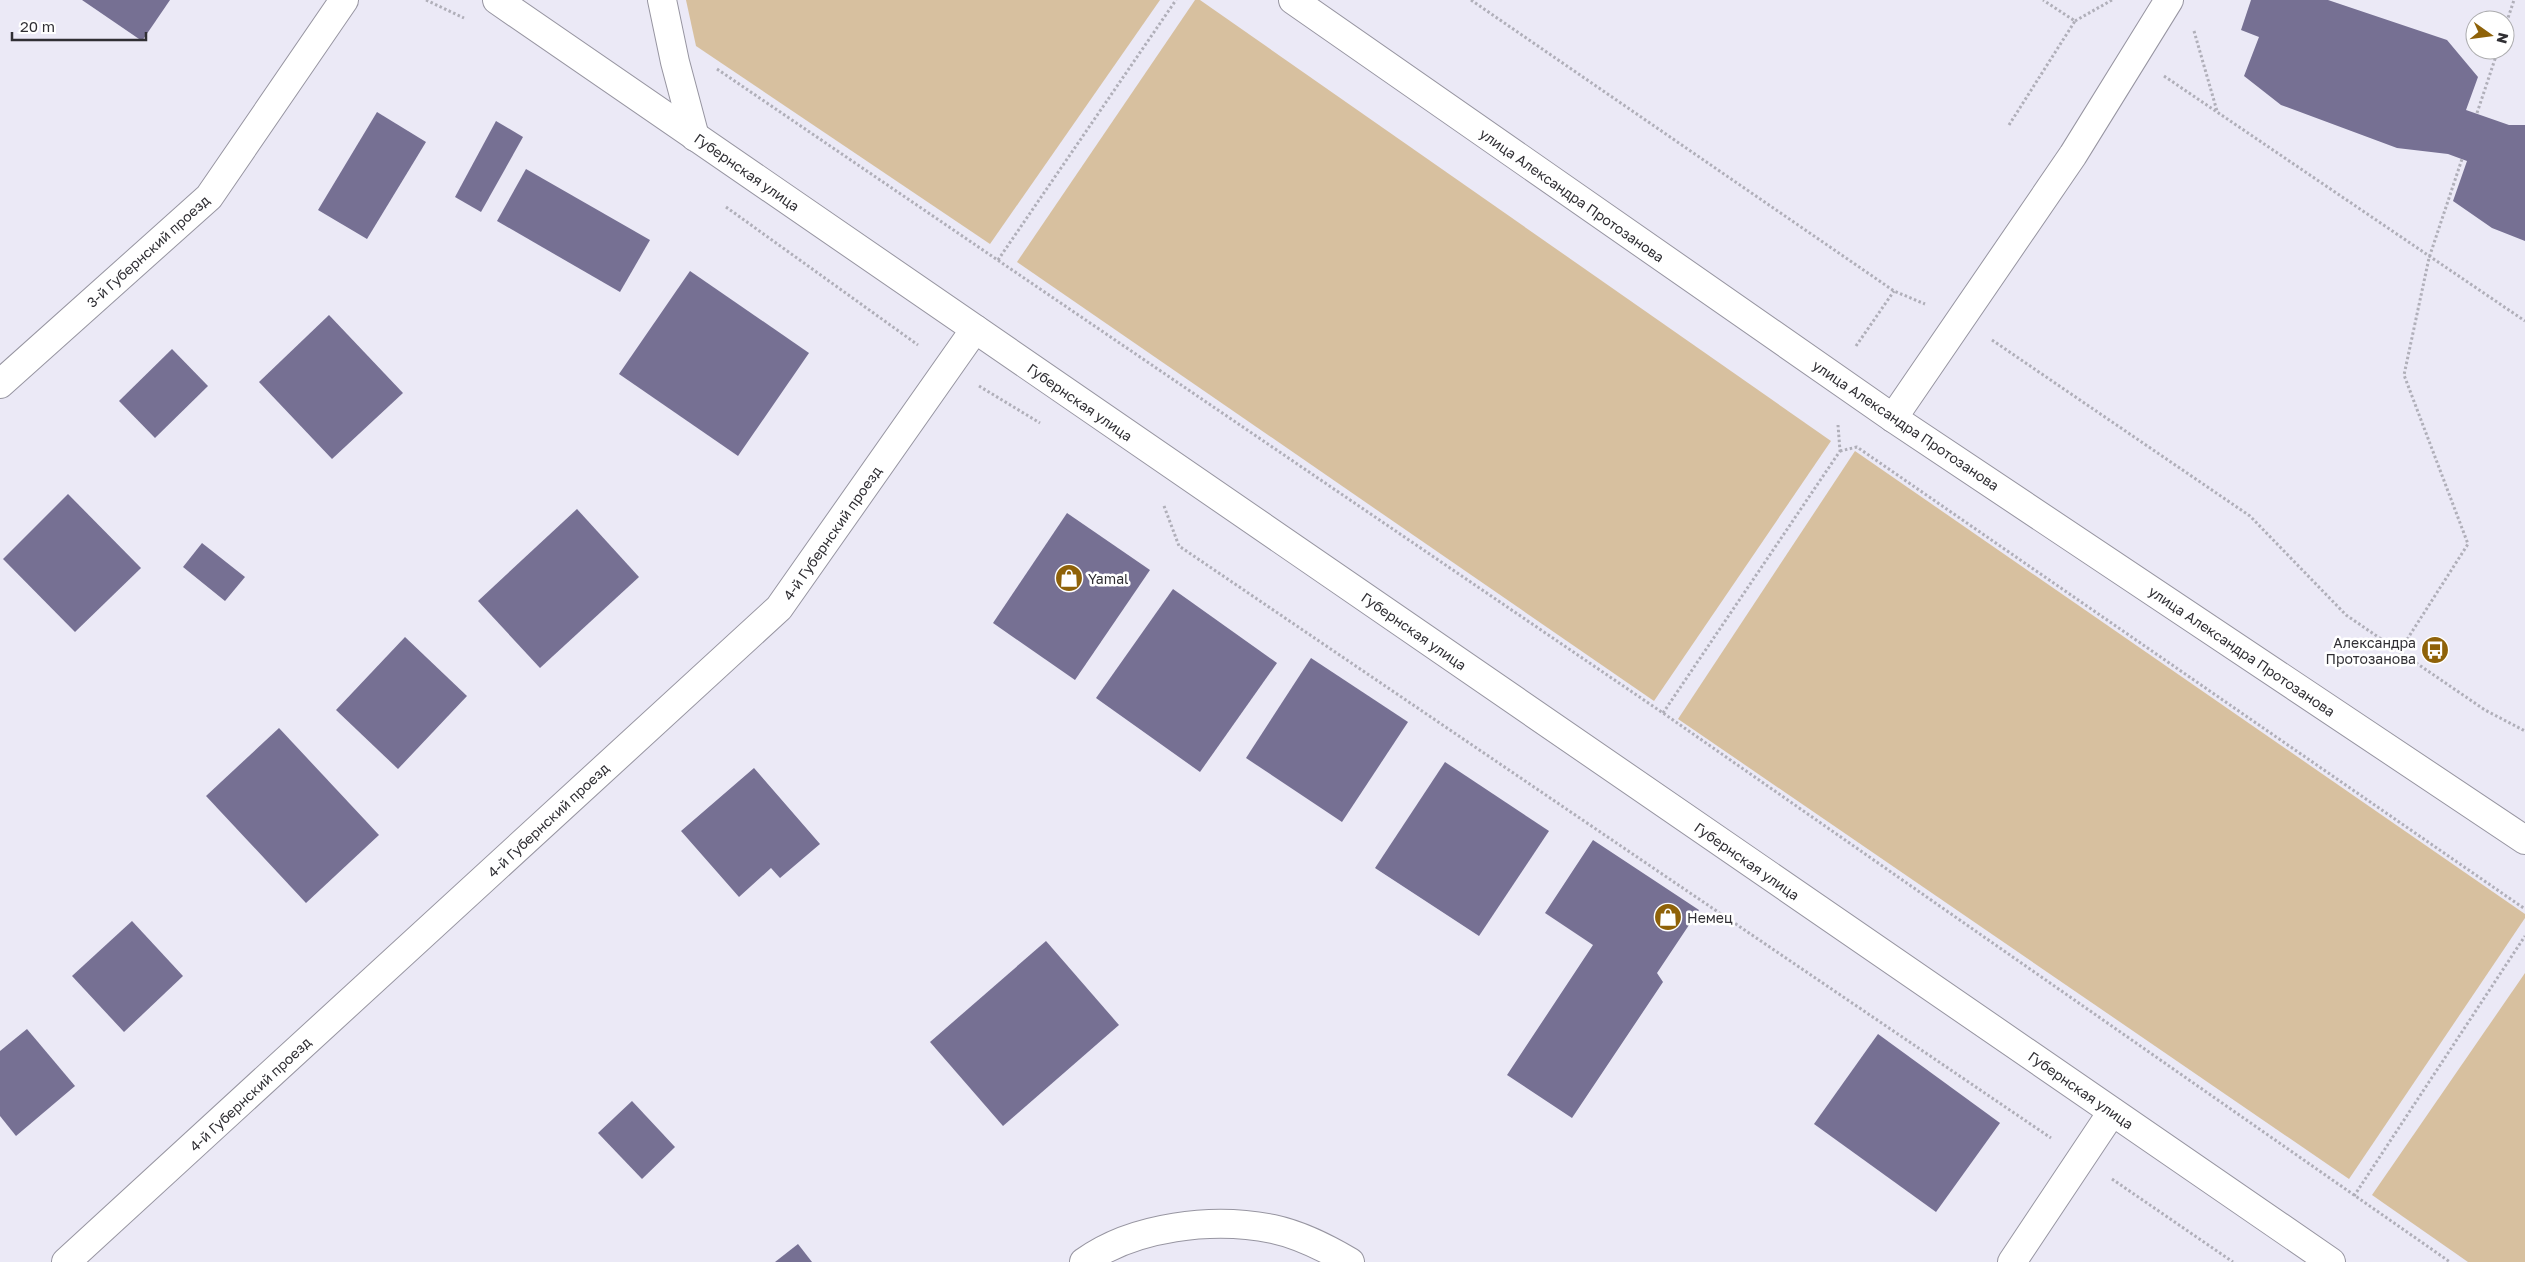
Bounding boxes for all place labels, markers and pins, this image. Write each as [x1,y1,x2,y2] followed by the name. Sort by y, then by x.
[1054,563,1084,593] shop icon: Yamal
[1088,570,1129,587] place label: Yamal
[2325,634,2416,667] place label: Александра Протозанова
[2420,635,2450,665] bus stop icon: Александра Протозанова
[1653,902,1683,932] shop icon: Немец
[1687,909,1733,926] place label: Немец

